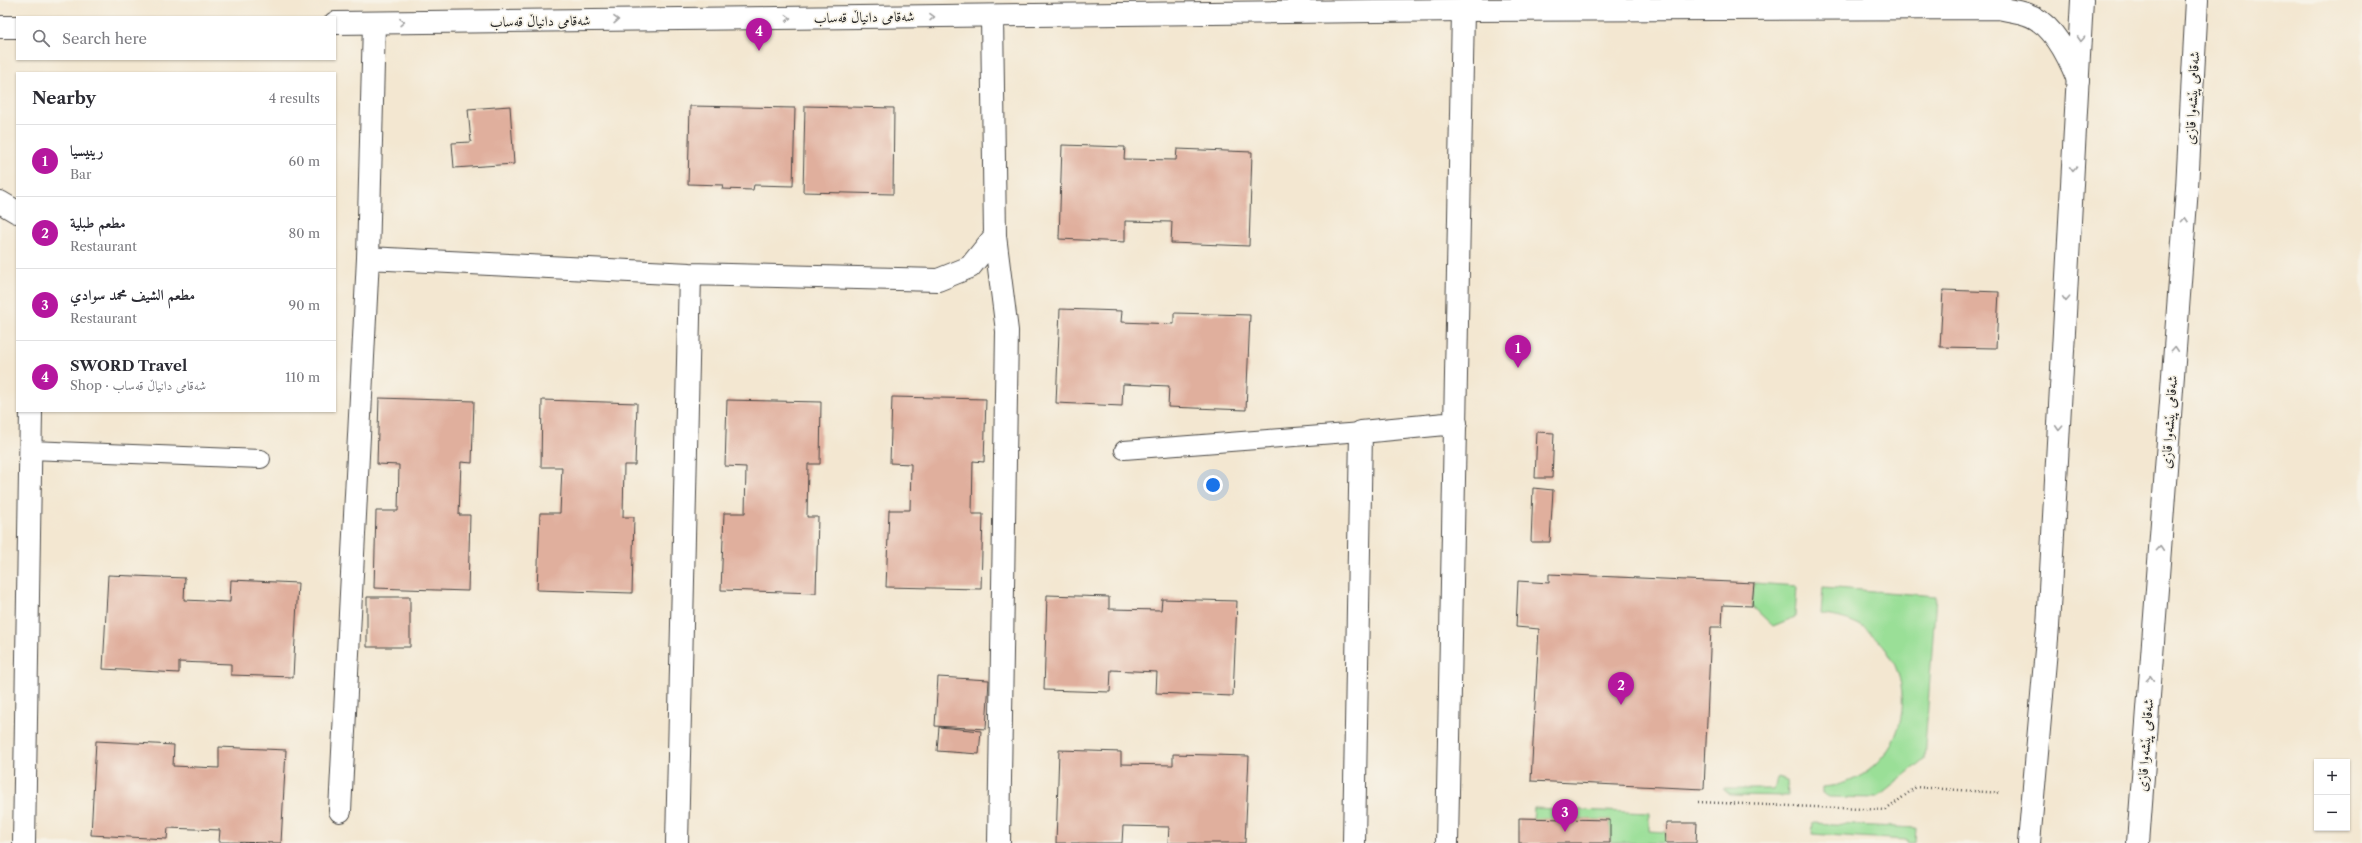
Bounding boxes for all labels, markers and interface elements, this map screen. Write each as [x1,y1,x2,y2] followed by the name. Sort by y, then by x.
[813,7,915,27] street label: شەقامی دانیاڵ قەساب
[489,11,591,31] street label: شەقامی دانیاڵ قەساب
[929,12,935,21] one-way arrow
[785,14,791,22] one-way arrow
[16,16,336,60] search box
[613,16,619,24] one-way arrow
[399,18,405,26] one-way arrow
[746,18,772,51] pin: 4
[30,27,52,49] icon: search
[62,29,147,48] text: Search here
[2076,36,2085,42] one-way arrow
[2181,51,2204,145] street label: شەقامی پێشەوا قازی
[32,88,96,108] text: Nearby
[269,90,320,106] text: 4 results
[70,141,103,160] text: رينيسيا
[42,153,48,169] text: 1
[289,153,320,169] text: 60 m
[70,166,91,182] text: Bar
[2069,166,2078,172] one-way arrow
[70,213,126,232] text: مطعم طبلية
[2180,217,2189,223] one-way arrow
[41,225,49,241] text: 2
[288,225,320,241] text: 80 m
[70,238,137,254] text: Restaurant
[70,285,195,304] text: مطعم الشيف محمد سوادي
[2062,296,2071,302] one-way arrow
[41,297,49,313] text: 3
[289,297,320,313] text: 90 m
[70,310,137,326] text: Restaurant
[1505,335,1531,368] pin: 1
[2170,346,2179,352] one-way arrow
[70,356,187,375] text: SWORD Travel
[41,369,49,385] text: 4
[285,369,320,385] text: 110 m
[2157,375,2182,469] street label: شەقامی پێشەوا قازی
[70,377,206,393] text: Shop · شەقامی دانیاڵ قەساب
[2055,425,2063,431] one-way arrow
[1203,475,1223,495] your location
[2155,546,2164,552] one-way arrow
[1608,672,1634,705] pin: 2
[2146,675,2155,681] one-way arrow
[2133,698,2158,792] street label: شەقامی پێشەوا قازی
[2314,759,2350,831] map controls
[2314,759,2350,795] button: +
[2314,795,2350,831] button: −
[1552,799,1578,832] pin: 3

